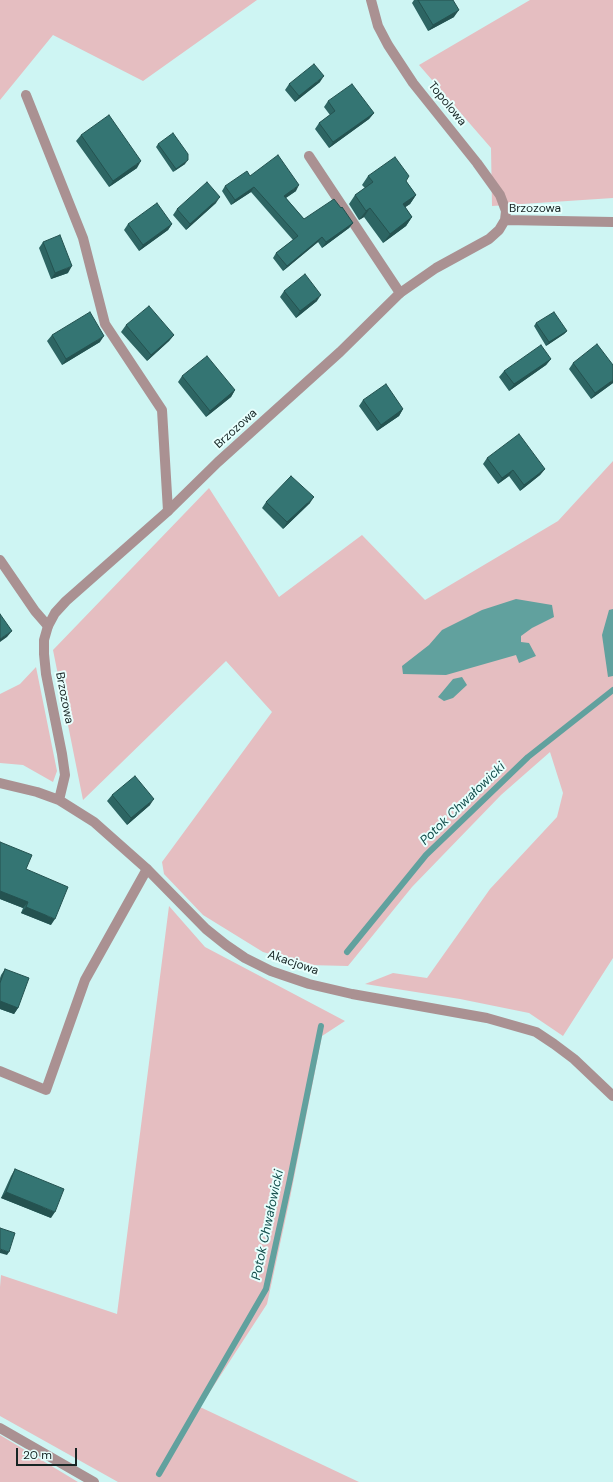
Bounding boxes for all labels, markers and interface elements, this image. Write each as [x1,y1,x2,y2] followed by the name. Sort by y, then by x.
[425,79,469,129] street label: Topolowa
[509,202,561,216] street label: Brzozowa
[212,406,260,452] street label: Brzozowa
[52,671,76,725] street label: Brzozowa
[417,759,509,849] water label: Potok Chwałowicki
[266,948,320,978] street label: Akacjowa
[249,1168,287,1282] water label: Potok Chwałowicki
[18,1440,79,1466] scale bar
[23,1447,52,1463] text: 20 m

